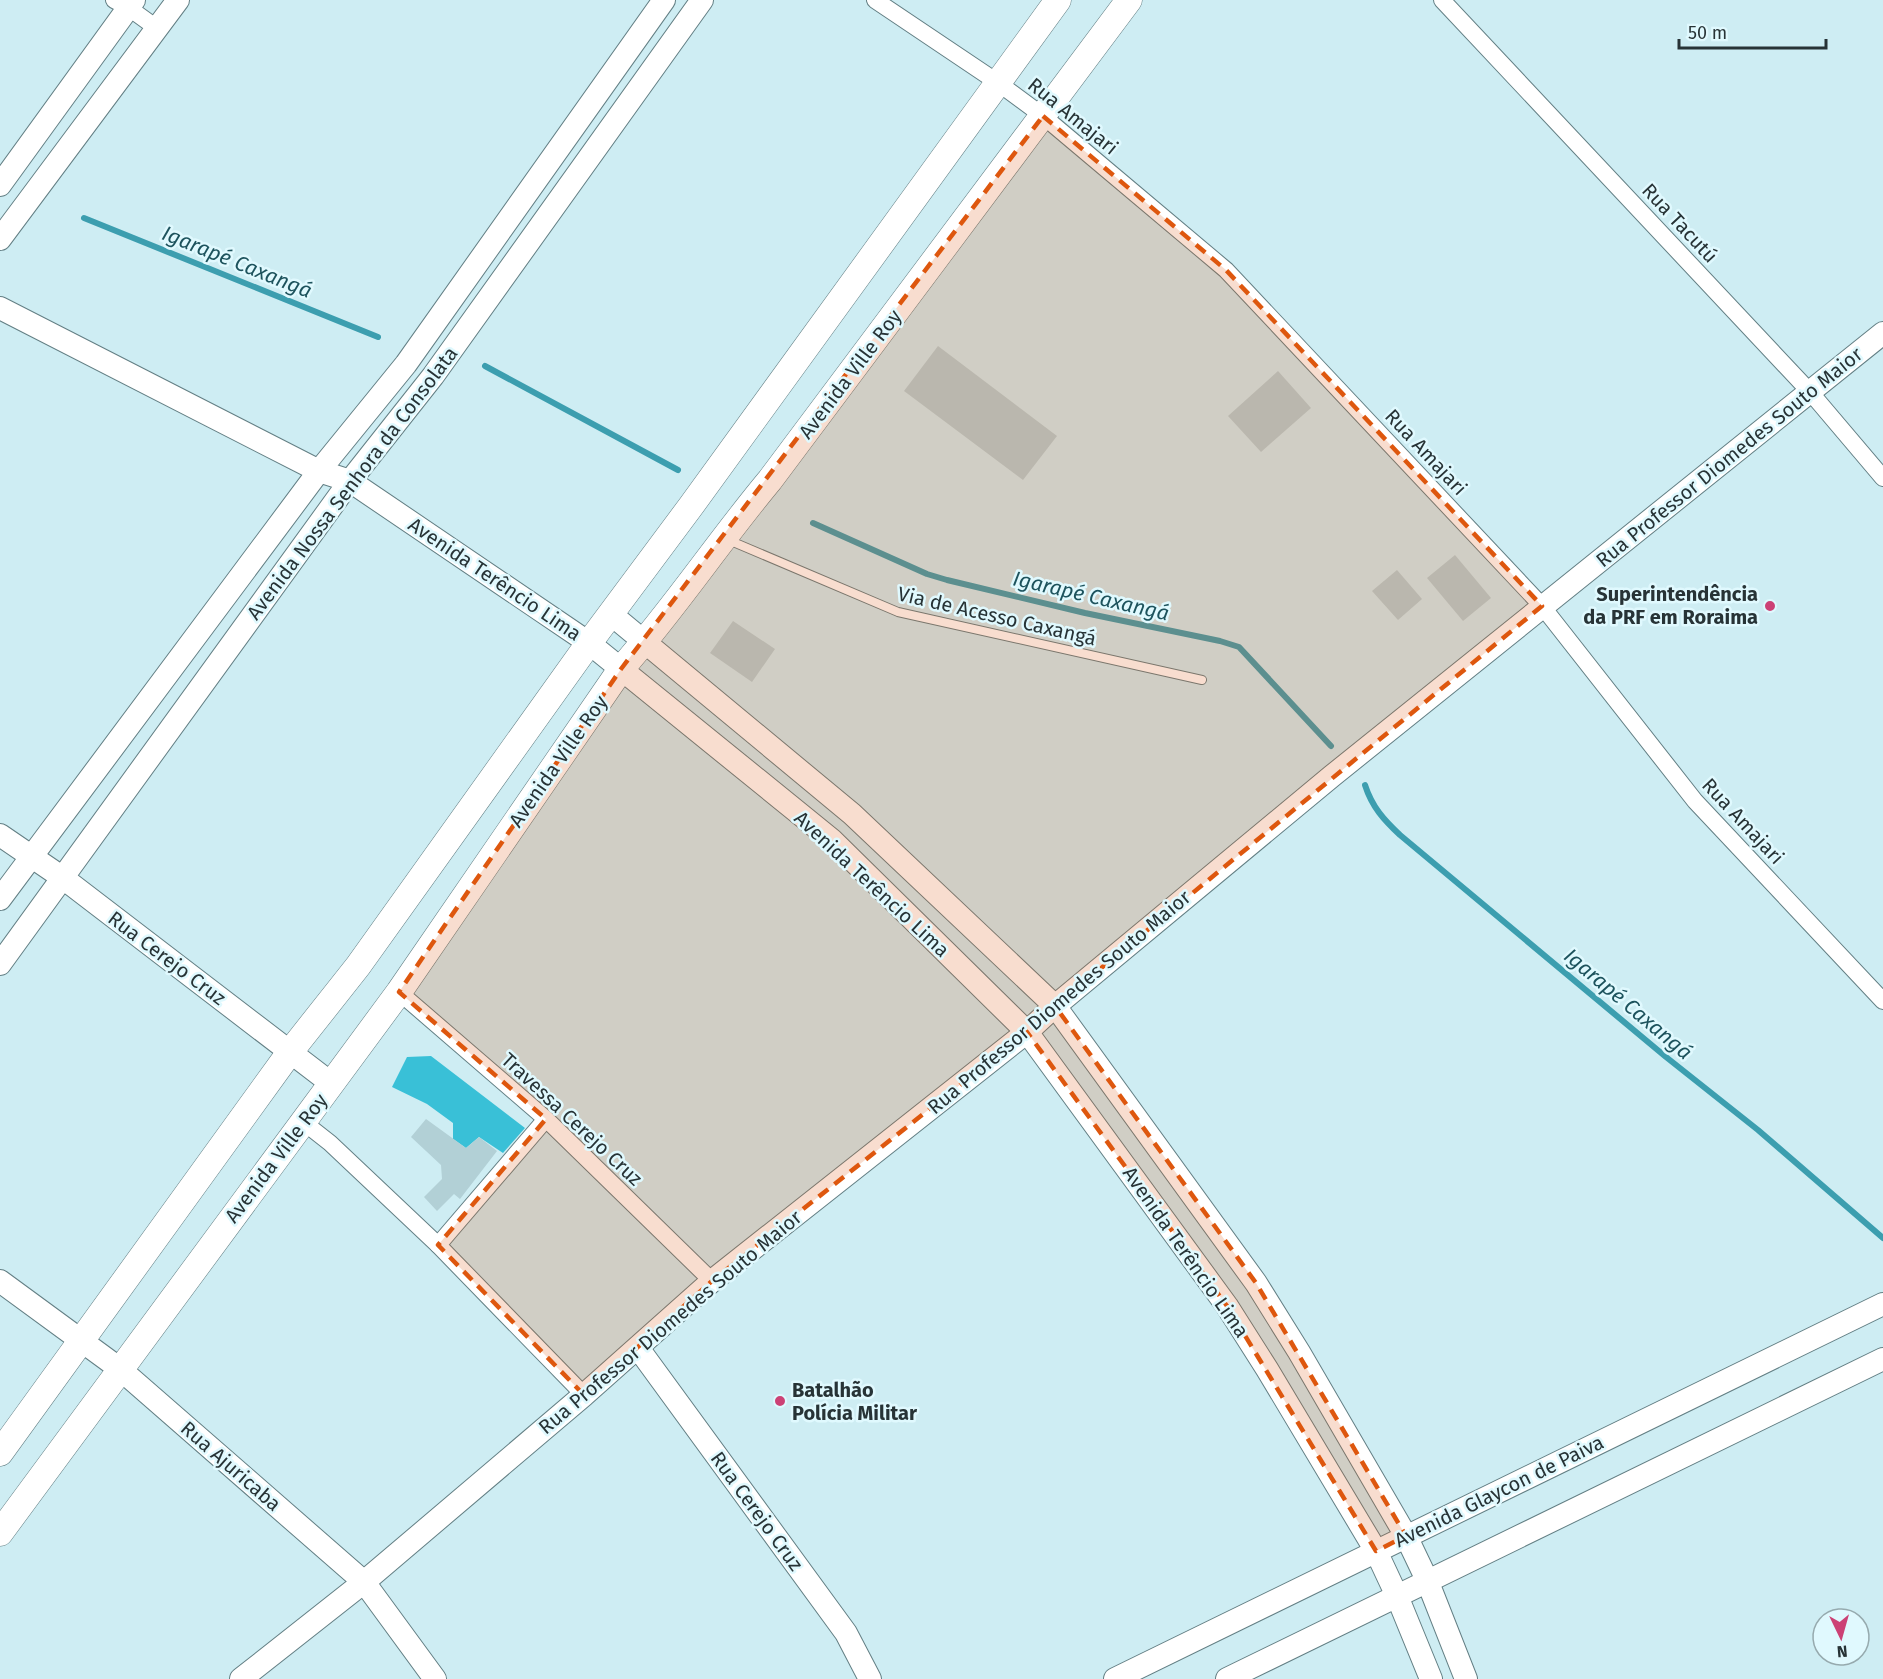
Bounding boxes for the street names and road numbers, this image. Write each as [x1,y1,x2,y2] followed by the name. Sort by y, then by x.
[1023,72,1123,160] street label: Rua Amajari
[1637,178,1723,268] street label: Rua Tacutú
[794,305,906,443] street label: Avenida Ville Roy
[241,342,463,624] street label: Avenida Nossa Senhora da Consolata
[1591,342,1867,572] street label: Rua Professor Diomedes Souto Maior
[1380,404,1472,500] street label: Rua Amajari
[404,512,586,646] street label: Avenida Terêncio Lima
[895,581,1099,651] street label: Via de Acesso Caxangá
[504,690,612,832] street label: Avenida Ville Roy
[1697,773,1789,869] street label: Rua Amajari
[789,806,955,962] street label: Avenida Terêncio Lima
[923,885,1196,1119] street label: Rua Professor Diomedes Souto Maior
[103,906,231,1010] street label: Rua Cerejo Cruz
[497,1048,648,1191] street label: Travessa Cerejo Cruz
[220,1089,332,1227] street label: Avenida Ville Roy
[1118,1162,1254,1342] street label: Avenida Terêncio Lima
[534,1205,807,1439] street label: Rua Professor Diomedes Souto Maior
[176,1416,286,1516] street label: Rua Ajuricaba
[1390,1430,1608,1552] street label: Avenida Glaycon de Paiva
[706,1447,808,1575] street label: Rua Cerejo Cruz

